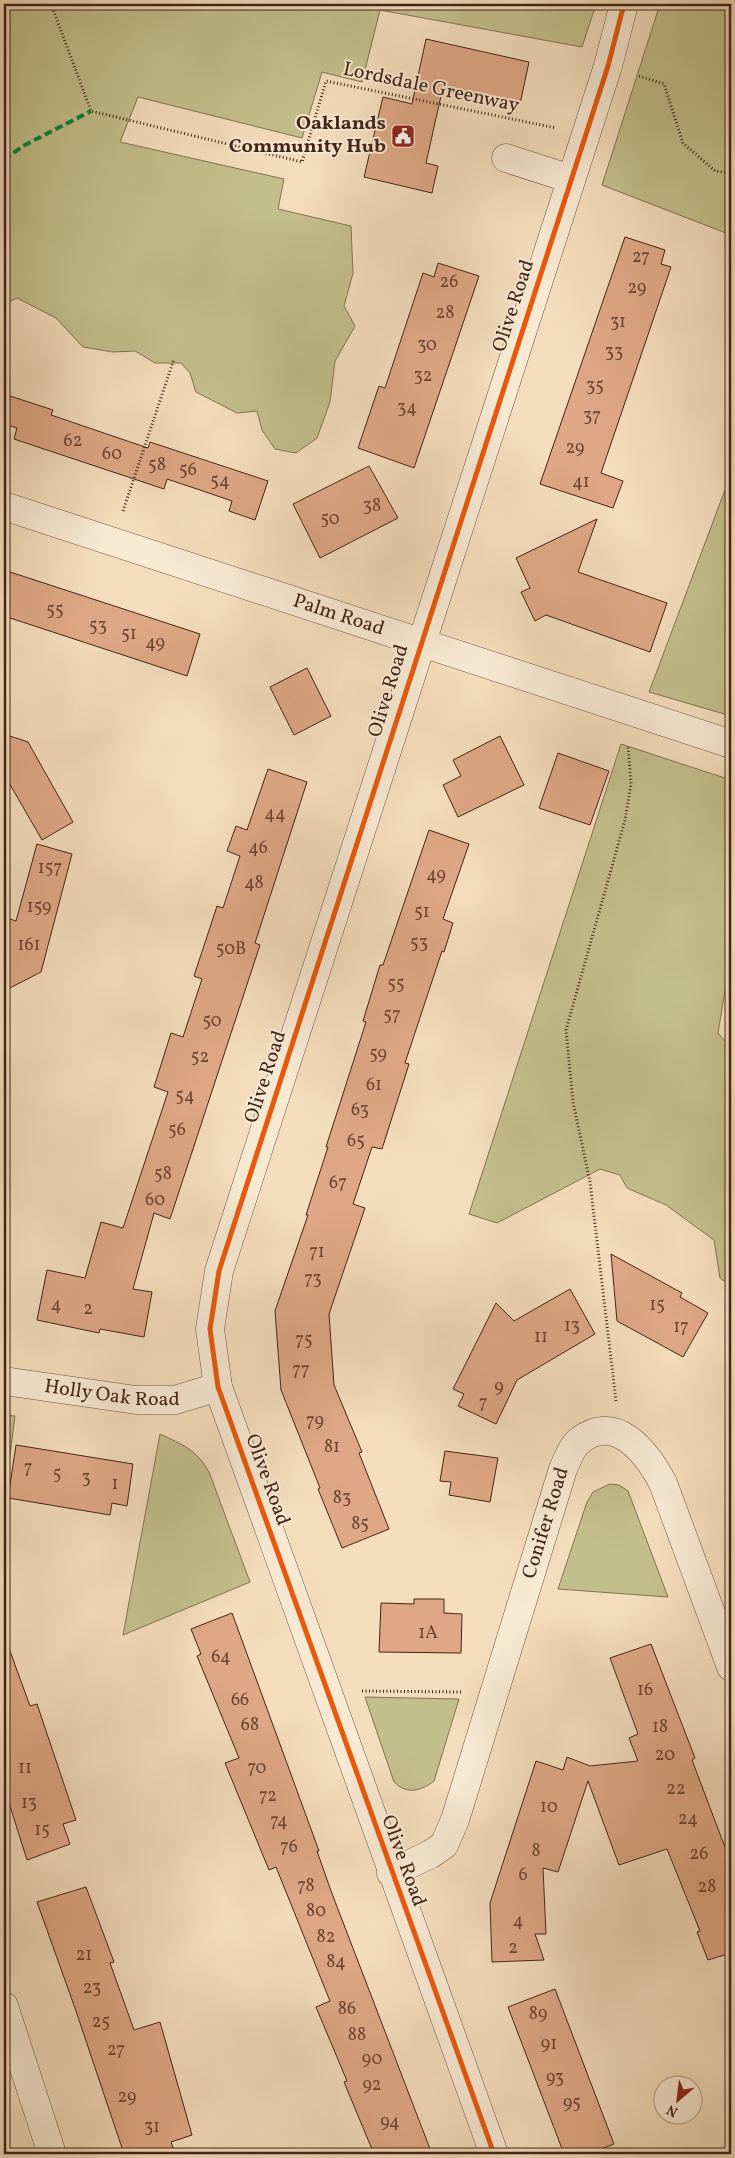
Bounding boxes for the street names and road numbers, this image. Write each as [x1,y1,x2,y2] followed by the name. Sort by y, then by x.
[340,56,522,120] street label: Lordsdale Greenway
[486,256,542,356] street label: Olive Road
[289,588,388,644] street label: Palm Road
[362,641,416,741] street label: Olive Road
[238,1027,294,1127] street label: Olive Road
[42,1373,180,1414] street label: Holly Oak Road
[237,1430,297,1530] street label: Olive Road
[516,1464,577,1582] street label: Conifer Road
[373,1811,433,1911] street label: Olive Road

